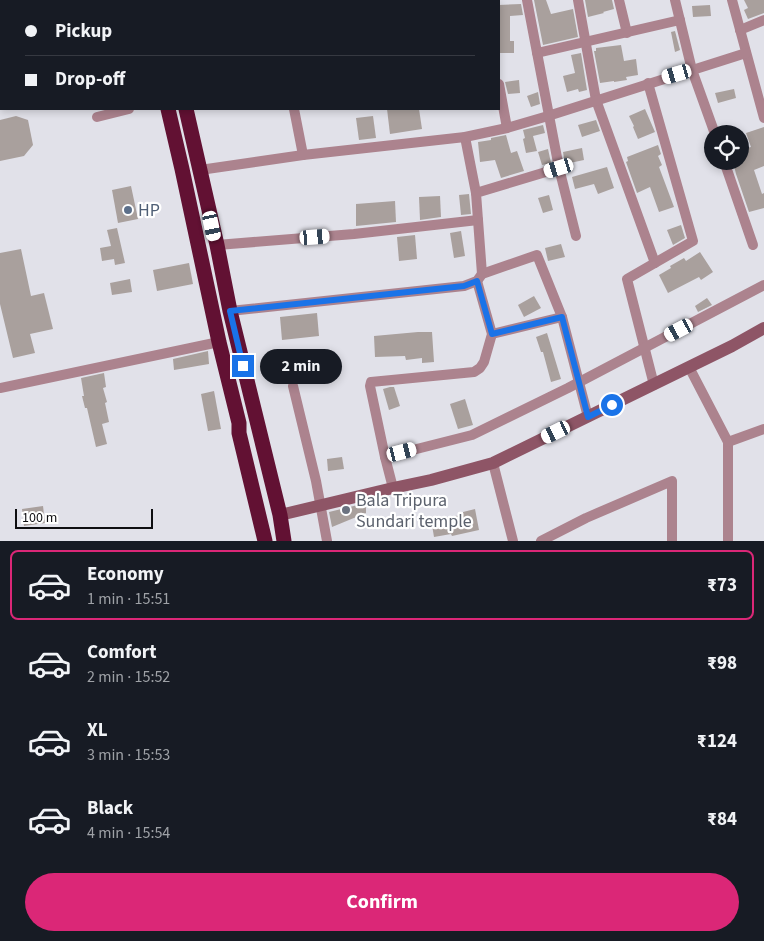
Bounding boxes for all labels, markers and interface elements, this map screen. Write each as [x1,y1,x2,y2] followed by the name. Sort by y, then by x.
[55,18,112,45] text: Pickup
[660,63,693,85] car
[55,66,125,93] text: Drop-off
[704,125,749,170] map controls
[704,125,749,170] button: locate
[542,156,575,180] car
[138,198,160,223] place label: HP
[122,204,134,216] marker: HP
[201,210,222,242] car
[299,228,330,246] car
[662,316,695,344] car
[260,348,343,384] callout: 2 min
[232,355,254,377] route end
[282,355,320,377] text: 2 min
[601,394,623,416] route start
[539,419,572,445] car
[385,441,418,463] car
[356,488,472,534] place label: Bala Tripura Sundari temple
[340,504,352,516] marker: Bala Tripura Sundari temple
[15,506,152,529] scale bar
[22,508,57,528] text: 100 m
[87,561,164,588] text: Economy
[27,563,72,608] icon: car
[707,572,737,599] text: ₹73
[87,588,170,610] text: 1 min · 15:51
[87,639,157,666] text: Comfort
[27,641,72,686] icon: car
[707,650,737,677] text: ₹98
[87,666,170,688] text: 2 min · 15:52
[87,717,108,744] text: XL
[27,719,72,764] icon: car
[697,728,737,755] text: ₹124
[87,744,170,766] text: 3 min · 15:53
[87,795,133,822] text: Black
[27,797,72,842] icon: car
[707,806,737,833] text: ₹84
[87,822,170,844] text: 4 min · 15:54
[25,873,739,931] button: Confirm

